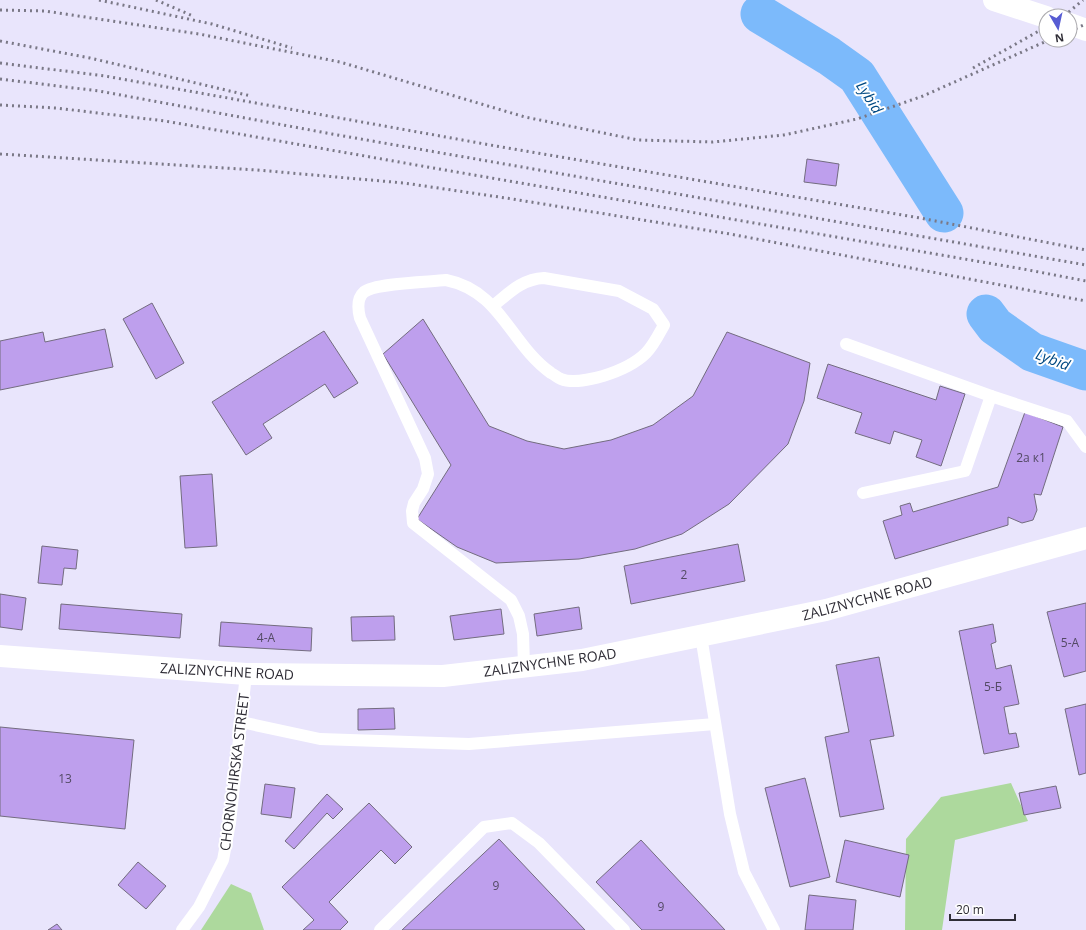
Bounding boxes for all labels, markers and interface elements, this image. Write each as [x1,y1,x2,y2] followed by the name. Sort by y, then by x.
[1038,8,1078,48] north arrow
[1054,30,1065,46] text: N
[852,77,888,117] water label: Lybid
[1033,343,1073,375] water label: Lybid
[1016,449,1046,466] house number: 2а к1
[681,566,688,583] house number: 2
[800,571,934,625] street label: ZALIZNYCHNE ROAD
[257,629,276,646] house number: 4-А
[1061,634,1080,651] house number: 5-А
[482,643,618,681] street label: ZALIZNYCHNE ROAD
[160,658,294,684] street label: ZALIZNYCHNE ROAD
[984,678,1002,695] house number: 5-Б
[215,692,253,852] street label: CHORNOHIRSKA STREET
[58,770,72,787] house number: 13
[493,877,500,894] house number: 9
[950,896,1015,922] scale bar
[658,898,665,915] house number: 9
[956,901,984,918] text: 20 m

